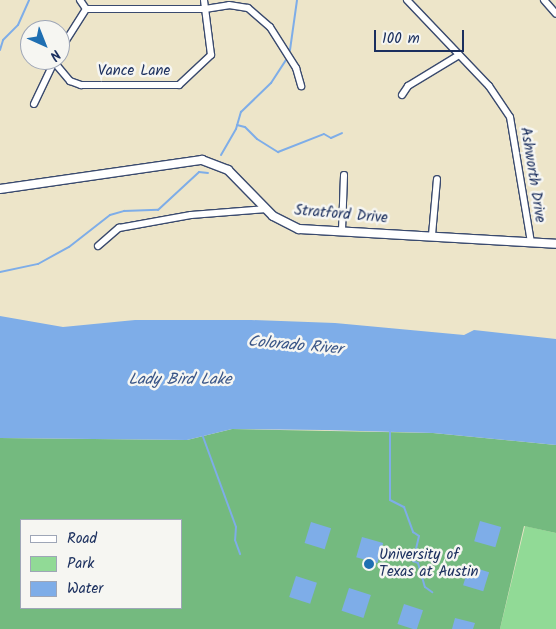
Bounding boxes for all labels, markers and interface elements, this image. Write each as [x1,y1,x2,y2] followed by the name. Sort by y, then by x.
[20,20,70,70] north arrow
[376,20,466,52] scale bar
[382,27,420,51] text: 100 m
[44,44,66,66] text: N
[98,63,170,81] street label: Vance Lane
[516,126,548,224] street label: Ashworth Drive
[294,202,388,228] street label: Stratford Drive
[247,332,343,360] water label: Colorado River
[129,370,231,390] water label: Lady Bird Lake
[20,519,182,609] legend
[67,527,97,551] text: Road
[379,546,479,581] place label: University of Texas at Austin
[67,552,94,576] text: Park
[363,558,375,570] marker: University of Texas at Austin
[67,577,103,601] text: Water

